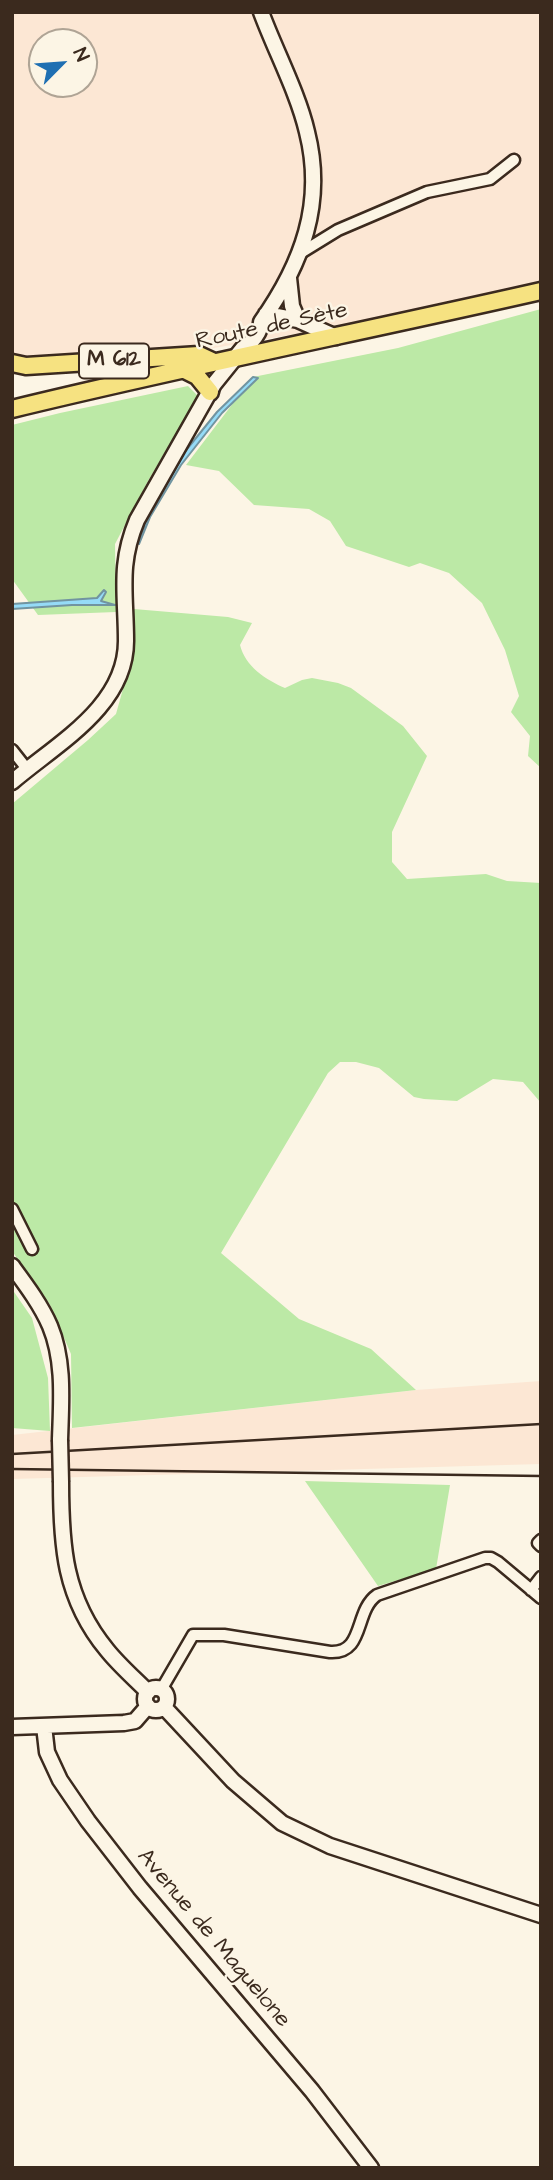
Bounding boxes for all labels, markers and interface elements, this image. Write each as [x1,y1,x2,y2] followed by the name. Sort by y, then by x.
[28,28,98,98] north arrow
[66,44,95,66] text: N
[194,297,350,357] street label: Route de Sète
[79,344,149,378] road number: M 612
[130,1844,296,2034] street label: Avenue de Maguelone

